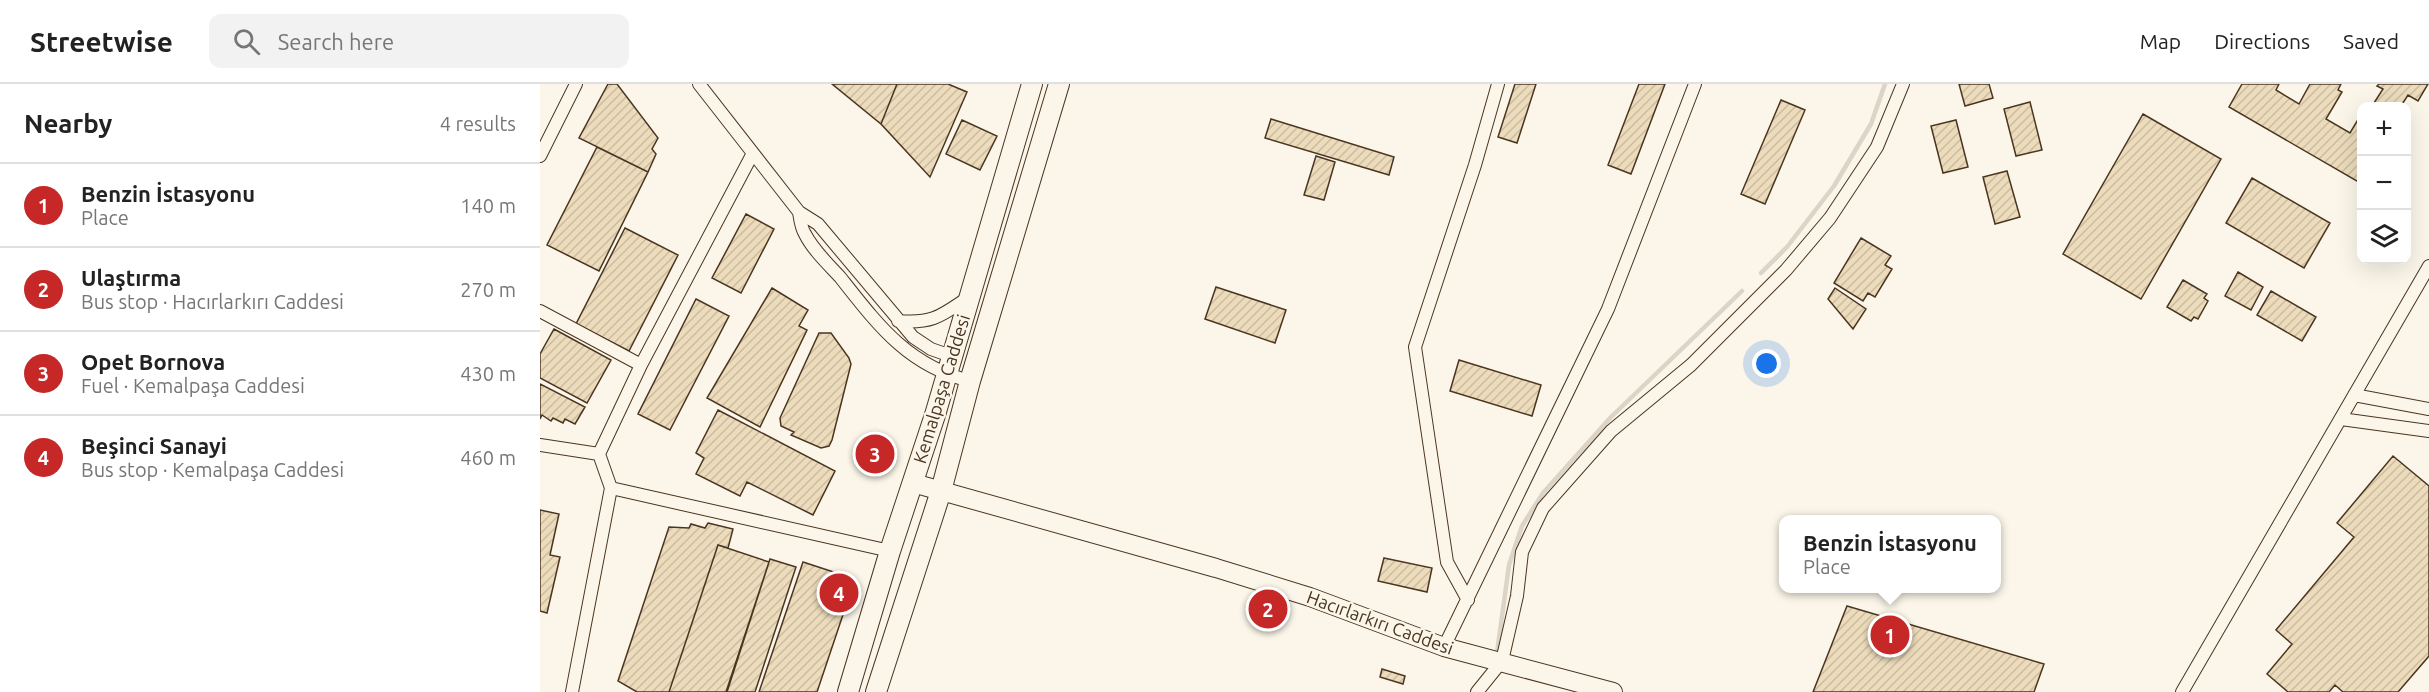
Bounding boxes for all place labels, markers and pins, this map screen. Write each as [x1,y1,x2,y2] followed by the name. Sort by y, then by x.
[856,432,894,476] pin: 3
[820,570,858,616] pin: 4
[1248,586,1288,632] pin: 2
[1870,612,1910,658] pin: 1

